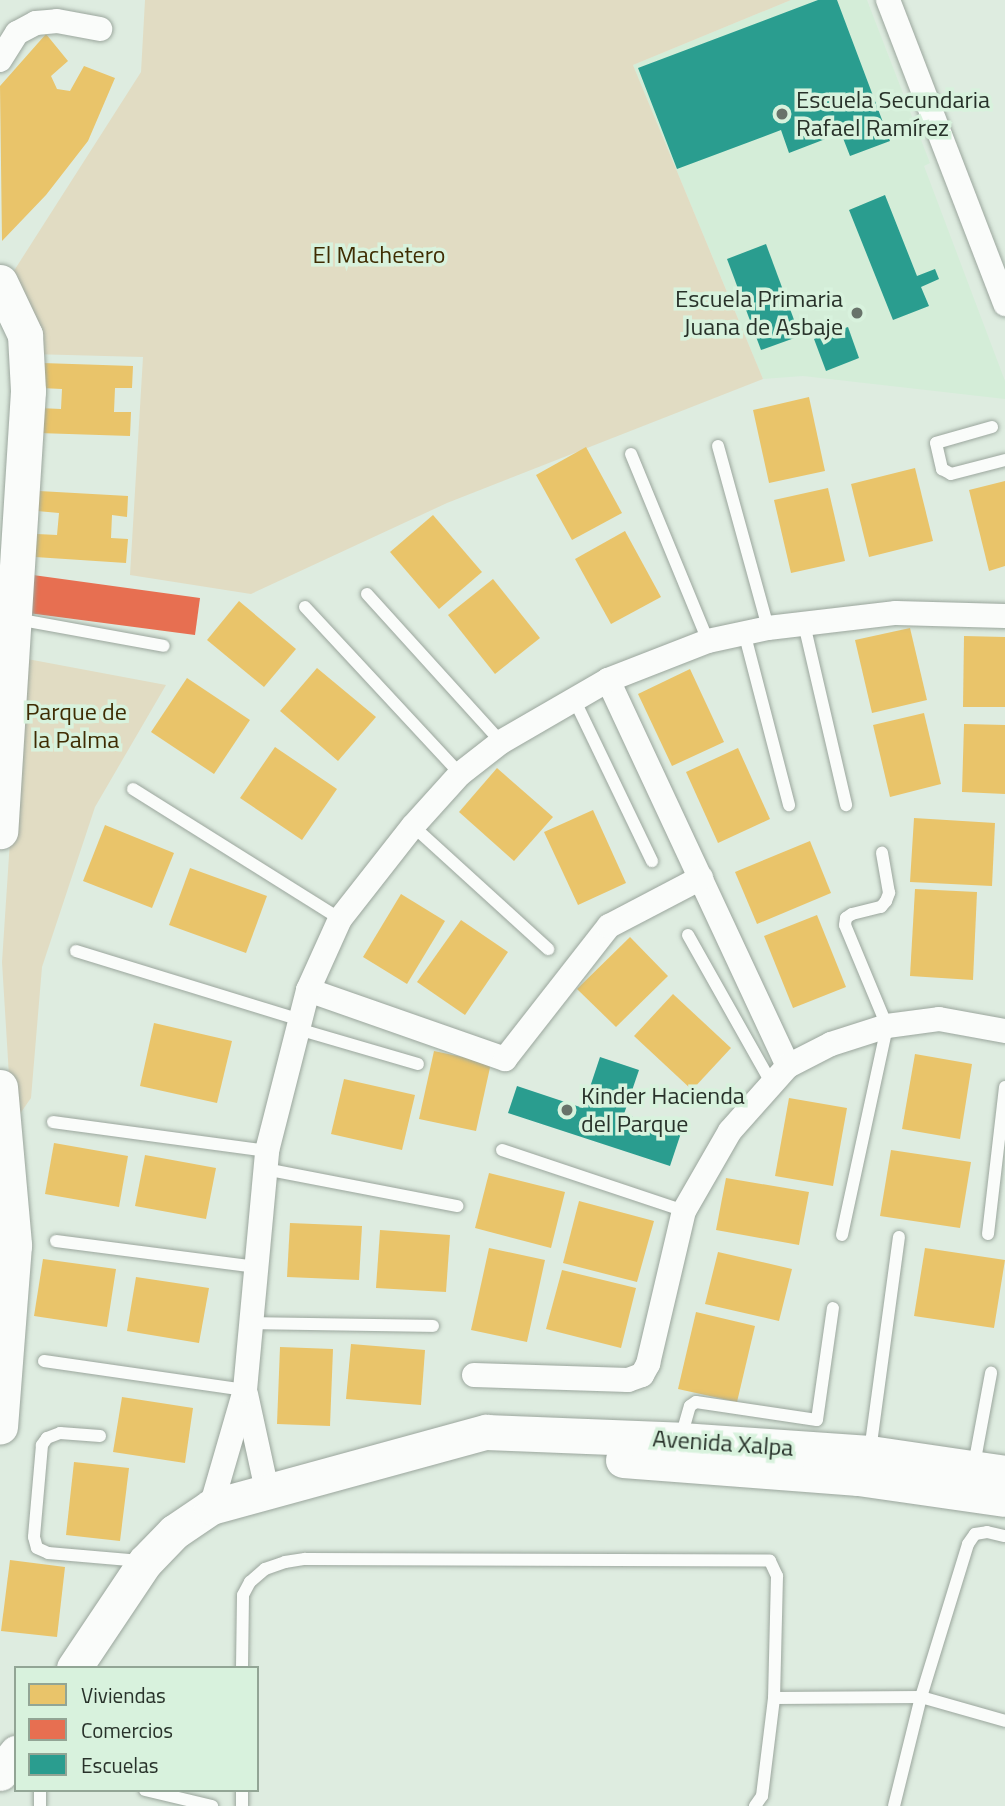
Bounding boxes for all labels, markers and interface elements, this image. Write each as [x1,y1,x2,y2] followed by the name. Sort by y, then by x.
[796,86,990,142] place label: Escuela Secundaria Rafael Ramírez
[774,106,790,122] marker: Escuela Secundaria Rafael Ramírez
[313,241,445,269] park label: El Machetero
[675,285,843,341] place label: Escuela Primaria Juana de Asbaje
[849,305,865,321] marker: Escuela Primaria Juana de Asbaje
[25,698,127,754] park label: Parque de la Palma
[581,1082,745,1138] place label: Kinder Hacienda del Parque
[559,1102,575,1118] marker: Kinder Hacienda del Parque
[652,1424,794,1462] street label: Avenida Xalpa
[14,1666,259,1792] legend
[81,1679,166,1711] text: Viviendas
[81,1714,173,1746] text: Comercios
[81,1749,158,1781] text: Escuelas

